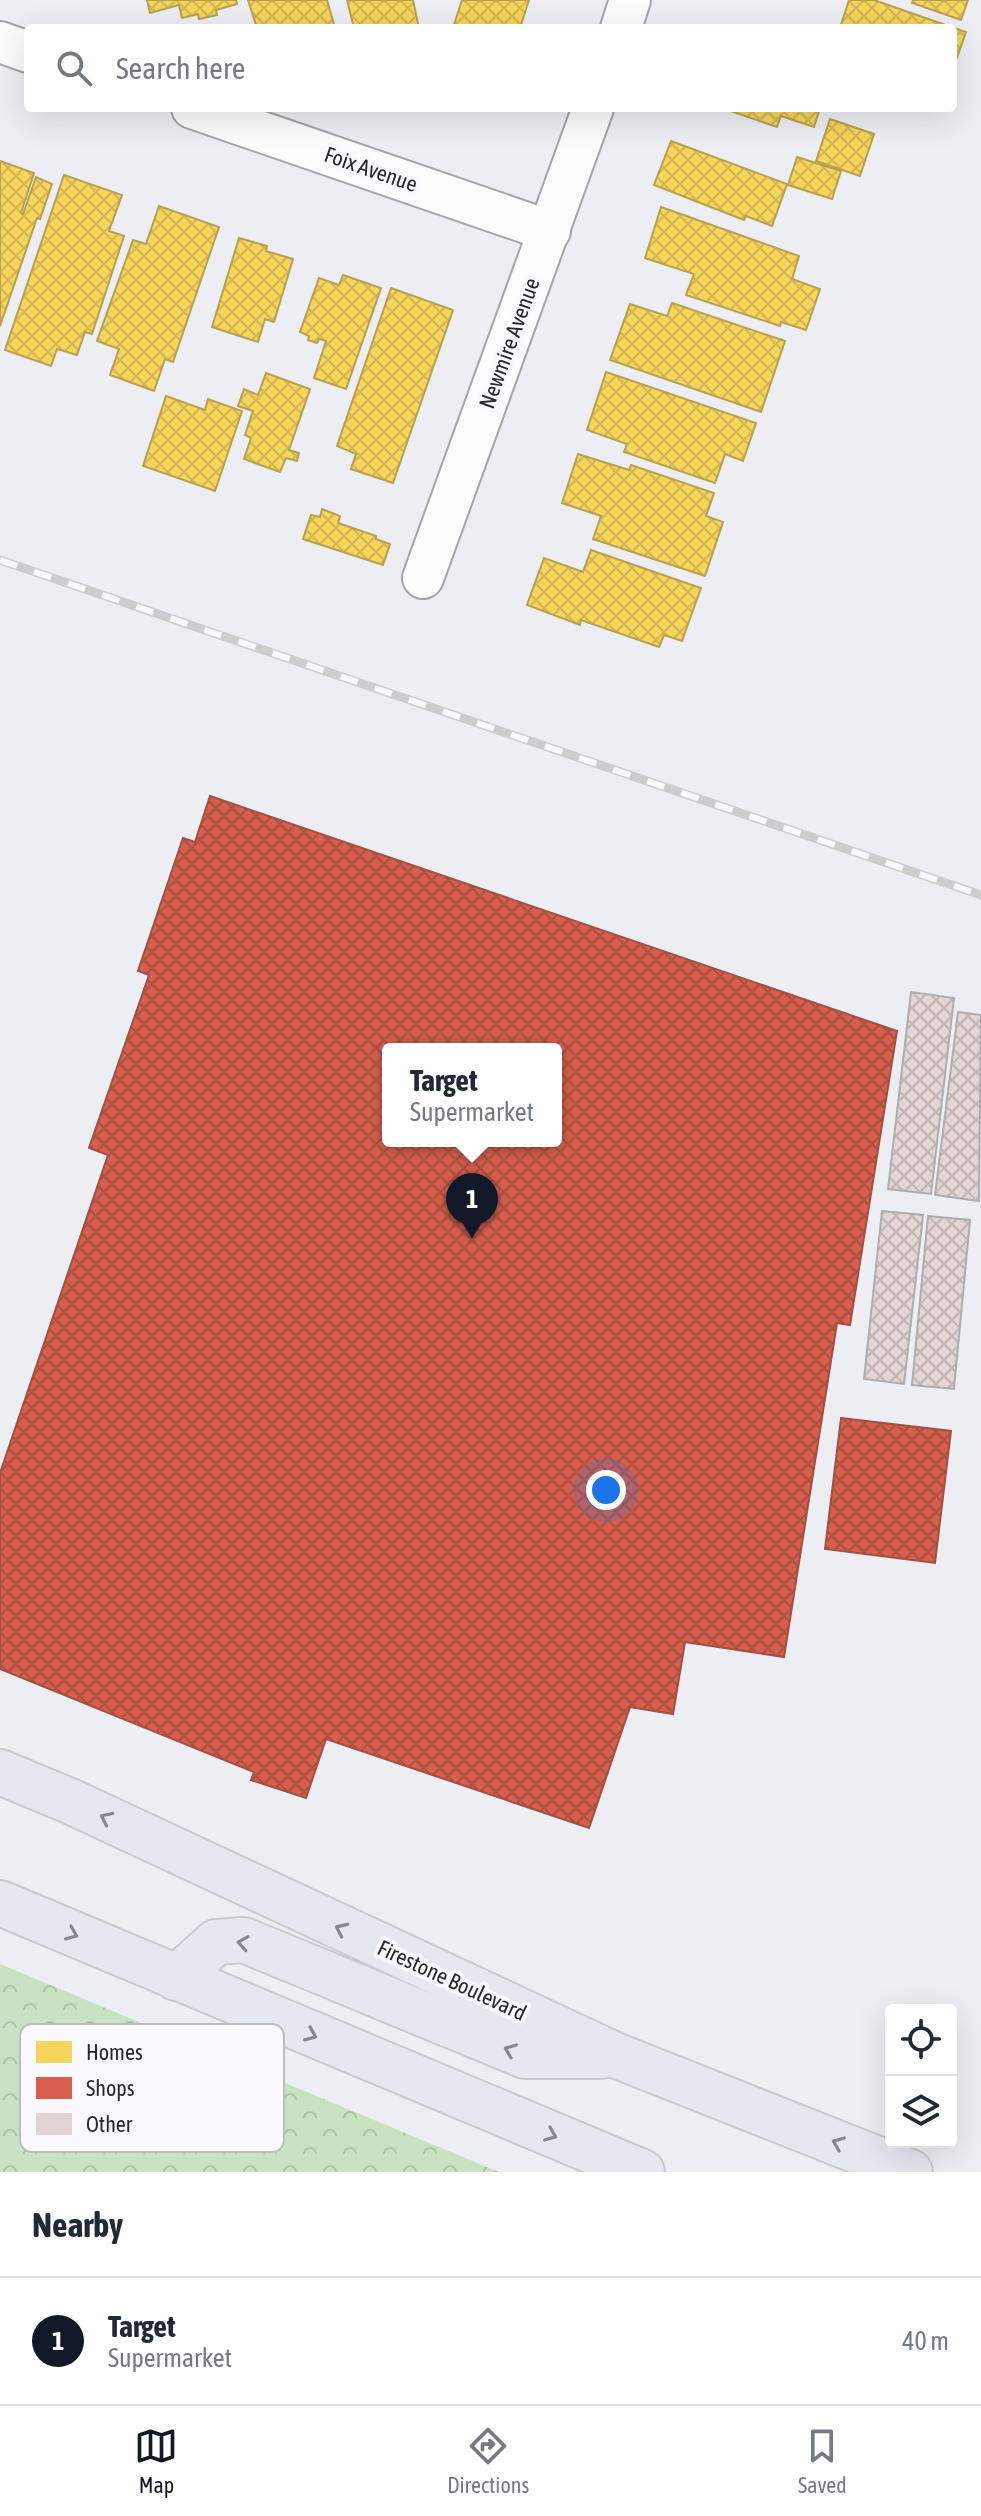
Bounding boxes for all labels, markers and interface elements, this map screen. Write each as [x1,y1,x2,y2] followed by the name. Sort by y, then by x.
[24,24,957,112] search box
[52,46,96,90] icon: search
[116,51,245,85] text: Search here
[321,141,421,197] street label: Foix Avenue
[473,274,545,412] street label: Newmire Avenue
[382,1043,562,1147] popup
[410,1063,478,1097] text: Target
[410,1097,534,1127] text: Supermarket
[446,1173,498,1239] pin: 1
[586,1470,626,1510] your location
[99,1812,114,1828] one-way arrow
[334,1923,349,1939] one-way arrow
[64,1924,78,1940] one-way arrow
[374,1934,530,2026] street label: Firestone Boulevard
[237,1935,250,1952] one-way arrow
[885,2004,957,2148] map controls
[885,2004,957,2076] button: locate
[20,2024,284,2152] legend
[303,2025,317,2041] one-way arrow
[86,2039,143,2065] text: Homes
[504,2043,518,2059] one-way arrow
[86,2075,135,2101] text: Shops
[885,2076,957,2148] button: layers
[86,2111,133,2137] text: Other
[543,2125,557,2141] one-way arrow
[832,2137,846,2153] one-way arrow
[32,2205,123,2244] text: Nearby
[108,2309,176,2343] text: Target
[52,2326,64,2356] text: 1
[902,2326,949,2356] text: 40 m
[108,2343,232,2373] text: Supermarket
[134,2424,178,2498] tab: Map
[447,2424,529,2498] tab: Directions
[798,2424,847,2498] tab: Saved

